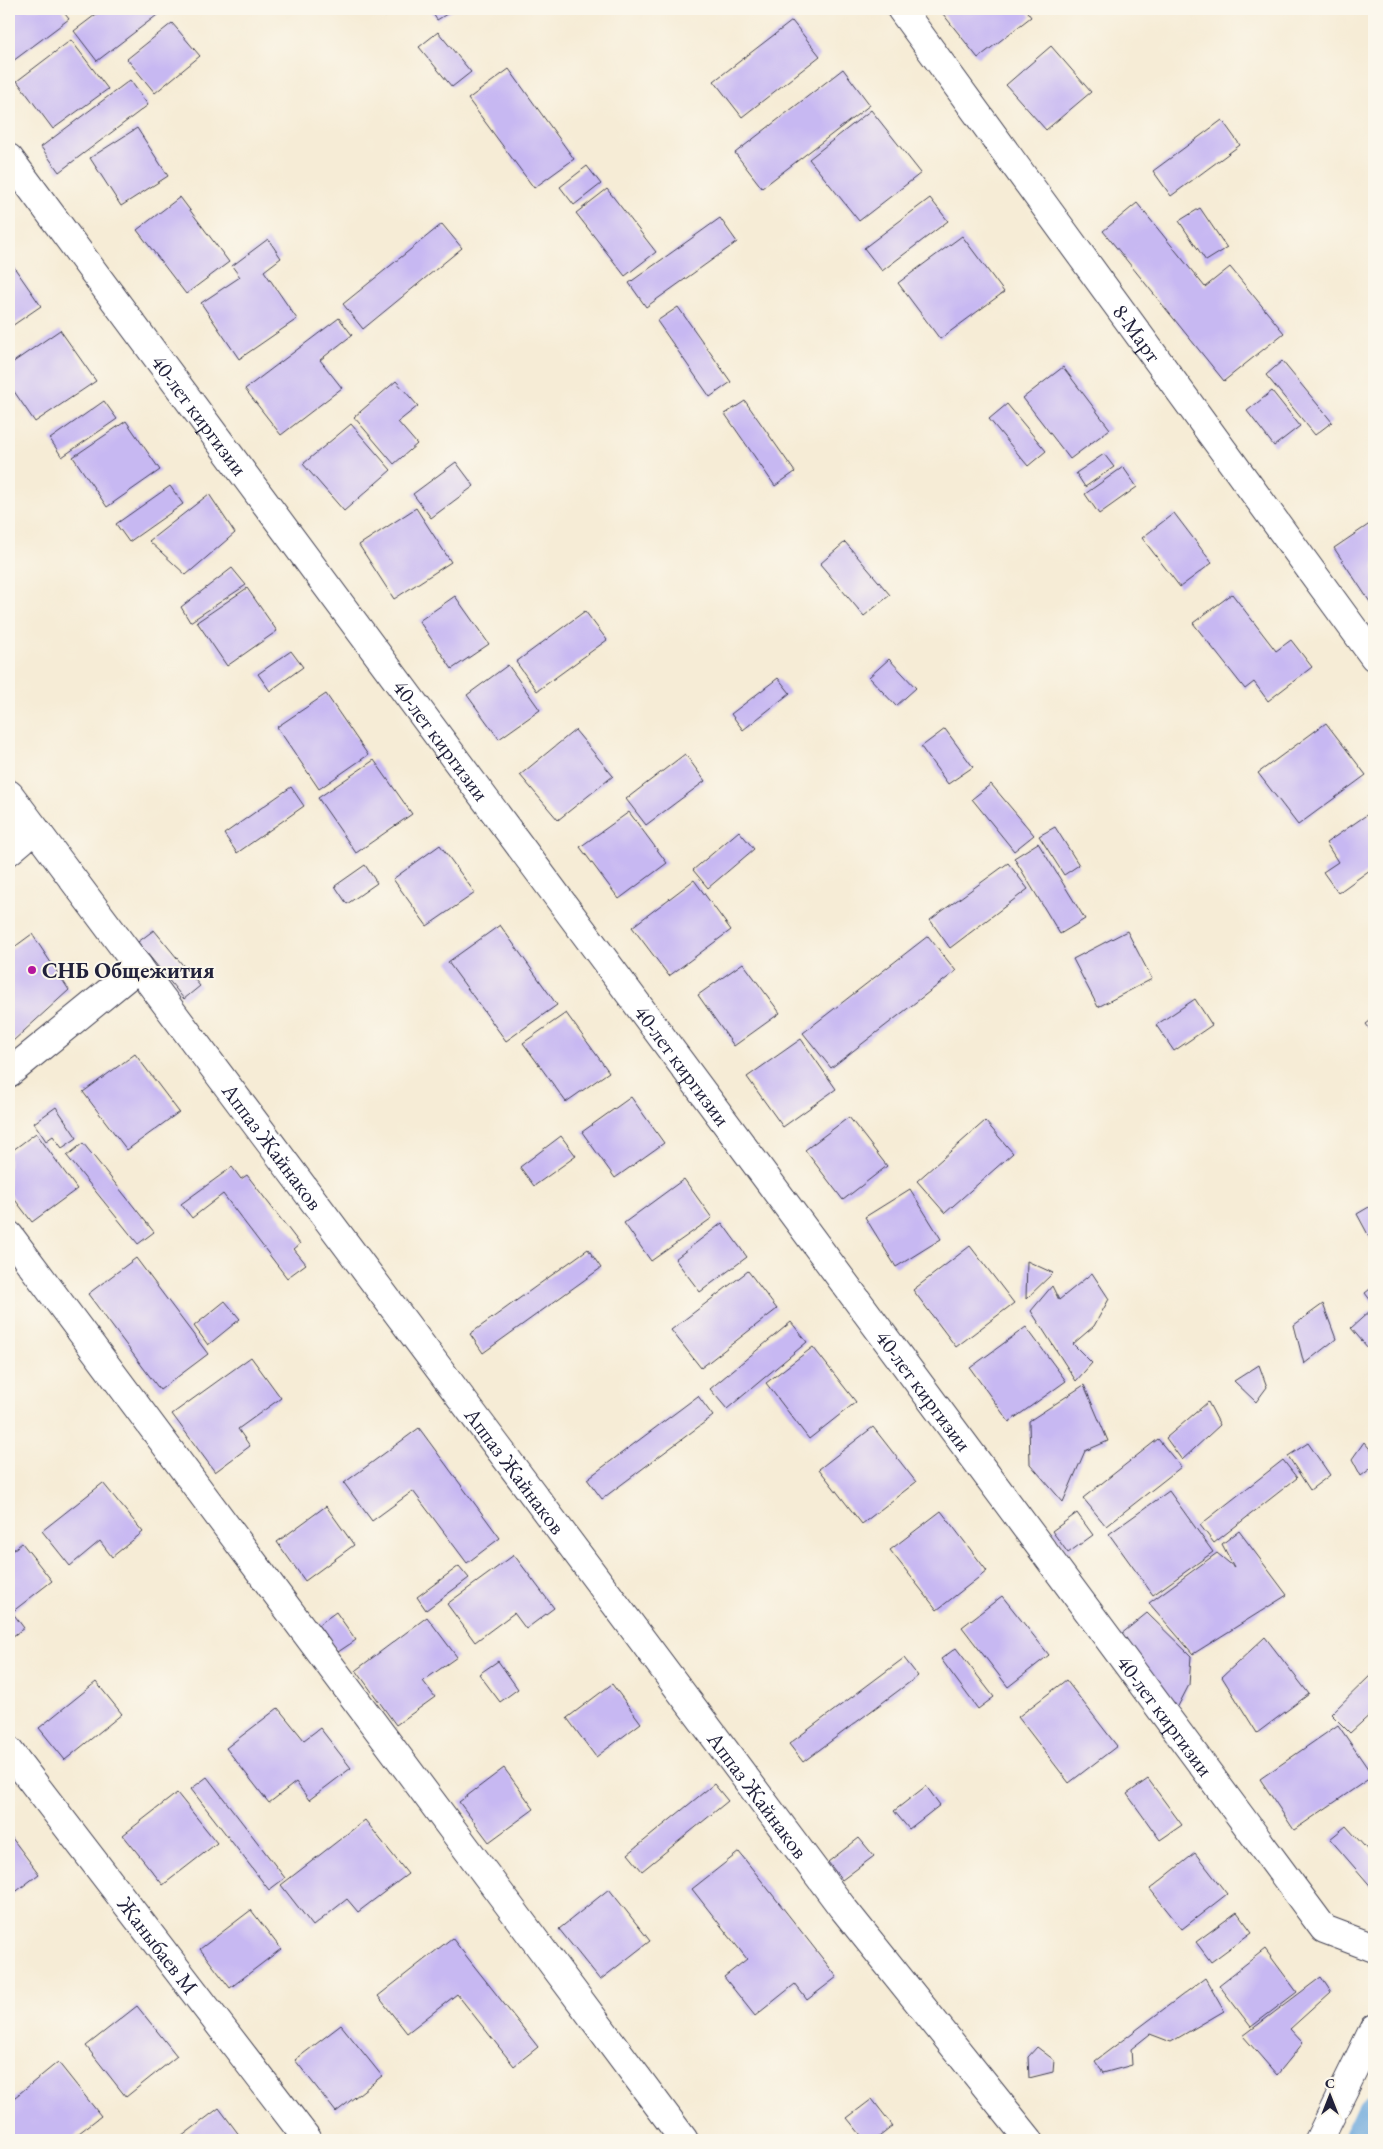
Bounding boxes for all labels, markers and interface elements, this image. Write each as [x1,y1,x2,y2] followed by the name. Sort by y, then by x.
[1106,298,1168,368] street label: 8-Март
[145,349,254,482] street label: 40-лет киргизии
[386,674,496,807] street label: 40-лет киргизии
[42,956,215,985] place label: СНБ Общежития
[26,964,38,976] marker: СНБ Общежития
[628,999,737,1132] street label: 40-лет киргизии
[215,1076,329,1216] street label: Аппаз Жайнаков
[869,1324,979,1458] street label: 40-лет киргизии
[457,1401,572,1540] street label: Аппаз Жайнаков
[1110,1649,1220,1783] street label: 40-лет киргизии
[700,1725,815,1864] street label: Аппаз Жайнаков
[110,1890,205,2001] street label: Жаныбаев М
[1306,2072,1356,2122] north arrow
[1325,2074,1335,2092] text: С

